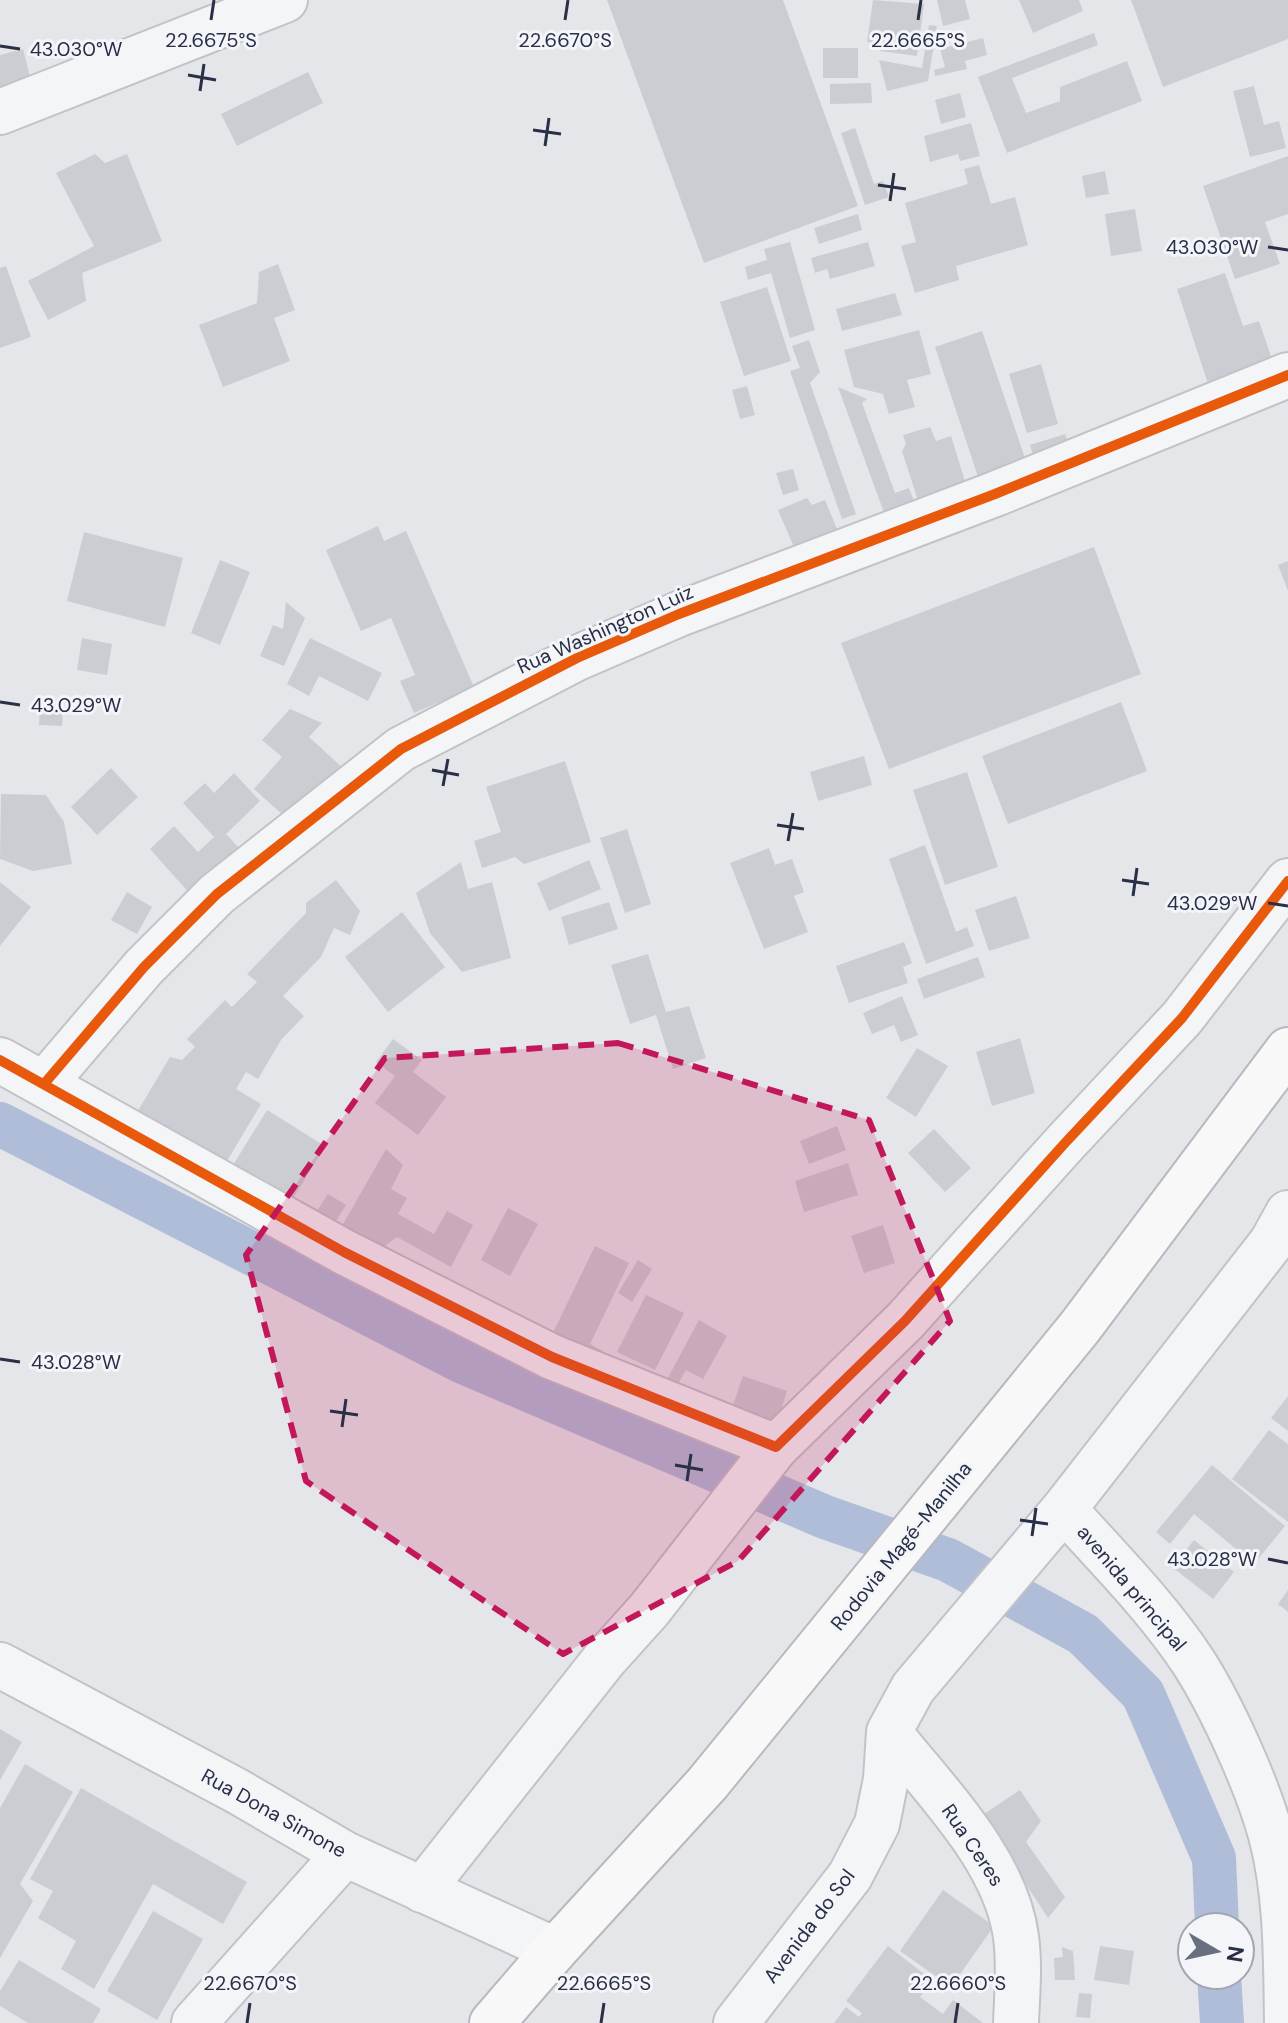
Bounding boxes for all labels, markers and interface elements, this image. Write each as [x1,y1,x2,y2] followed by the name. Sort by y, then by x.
[165,27,257,53] text: 22.6675°S
[518,27,612,53] text: 22.6670°S
[871,27,965,53] text: 22.6665°S
[30,36,122,62] text: 43.030°W
[1166,234,1258,260] text: 43.030°W
[513,578,697,680] street label: Rua Washington Luiz
[31,692,121,718] text: 43.029°W
[1167,890,1257,916] text: 43.029°W
[31,1349,121,1375] text: 43.028°W
[825,1456,977,1636] street label: Rodovia Magé-Manilha
[1072,1519,1192,1657] street label: avenida principal
[1167,1546,1257,1572] text: 43.028°W
[197,1762,351,1864] street label: Rua Dona Simone
[936,1799,1010,1891] street label: Rua Ceres
[758,1864,860,1988] street label: Avenida do Sol
[1176,1911,1256,1991] north arrow
[1220,1944,1251,1964] text: N
[203,1970,297,1996] text: 22.6670°S
[557,1970,651,1996] text: 22.6665°S
[910,1970,1006,1996] text: 22.6660°S

